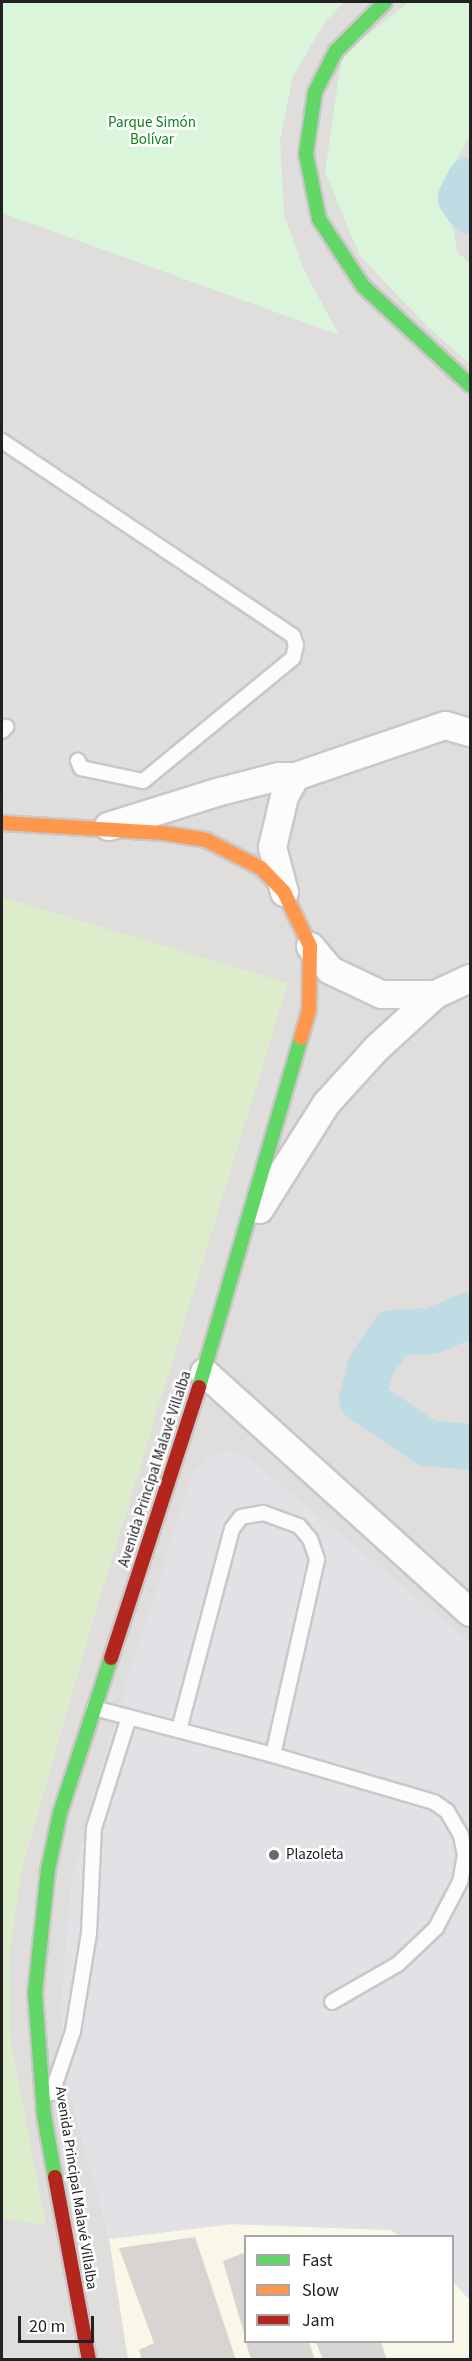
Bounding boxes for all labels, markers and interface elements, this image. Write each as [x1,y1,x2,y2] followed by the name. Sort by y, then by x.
[108,113,196,148] park label: Parque Simón Bolívar
[115,1369,195,1569] street label: Avenida Principal Malavé Villalba
[286,1846,344,1864] place label: Plazoleta
[267,1848,281,1862] marker: Plazoleta
[51,2085,101,2291] street label: Avenida Principal Malavé Villalba
[244,2235,454,2343] legend
[302,2248,333,2273] text: Fast
[302,2278,339,2303] text: Slow
[21,2304,98,2342] scale bar
[302,2308,335,2333] text: Jam
[29,2314,65,2339] text: 20 m

